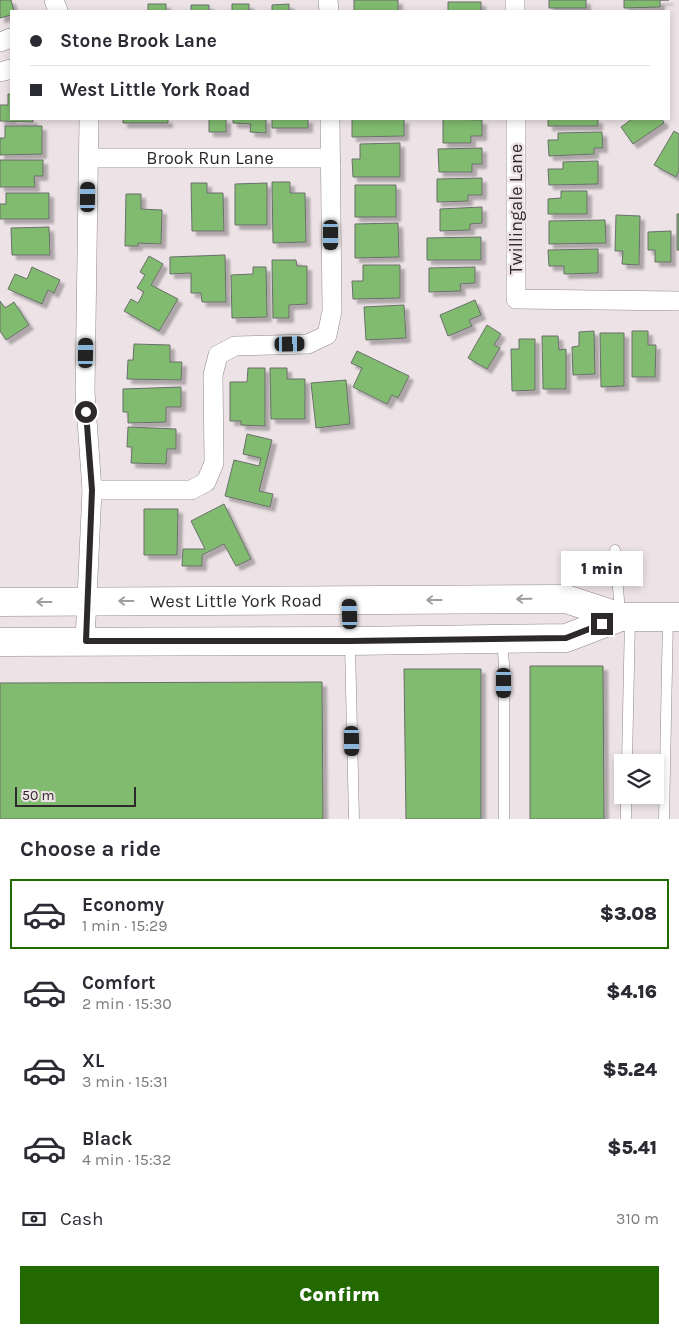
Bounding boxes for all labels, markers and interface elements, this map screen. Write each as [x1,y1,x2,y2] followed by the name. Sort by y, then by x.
[60,30,217,52] text: Stone Brook Lane
[60,79,251,101] text: West Little York Road
[505,144,527,274] street label: Twillingale Lane
[146,147,274,169] street label: Brook Run Lane
[80,182,95,212] car
[323,220,338,250] car
[274,336,305,352] car
[78,338,93,368] car
[75,401,97,423] route start
[561,552,643,586] callout: 1 min
[581,559,623,578] text: 1 min
[150,589,322,612] street label: West Little York Road
[516,594,532,604] one-way arrow
[426,595,442,604] one-way arrow
[118,596,134,606] one-way arrow
[36,597,52,606] one-way arrow
[341,599,358,629] car
[591,613,613,635] route end
[496,668,511,698] car
[344,726,359,756] car
[614,754,664,804] map controls
[614,754,664,804] button: layers
[15,784,136,807] scale bar
[22,787,55,804] text: 50 m
[20,836,161,862] text: Choose a ride
[22,892,67,937] icon: car
[82,894,164,916] text: Economy
[600,903,657,925] text: $3.08
[82,916,168,935] text: 1 min · 15:29
[22,970,67,1015] icon: car
[82,972,156,994] text: Comfort
[606,981,657,1003] text: $4.16
[82,994,172,1013] text: 2 min · 15:30
[22,1048,67,1093] icon: car
[82,1050,104,1072] text: XL
[602,1059,657,1081] text: $5.24
[82,1072,168,1091] text: 3 min · 15:31
[22,1126,67,1171] icon: car
[82,1128,133,1150] text: Black
[607,1137,657,1159] text: $5.41
[82,1150,171,1169] text: 4 min · 15:32
[20,1205,48,1233] icon: cash
[60,1208,104,1230] text: Cash
[616,1209,659,1228] text: 310 m
[20,1266,659,1324] button: Confirm

